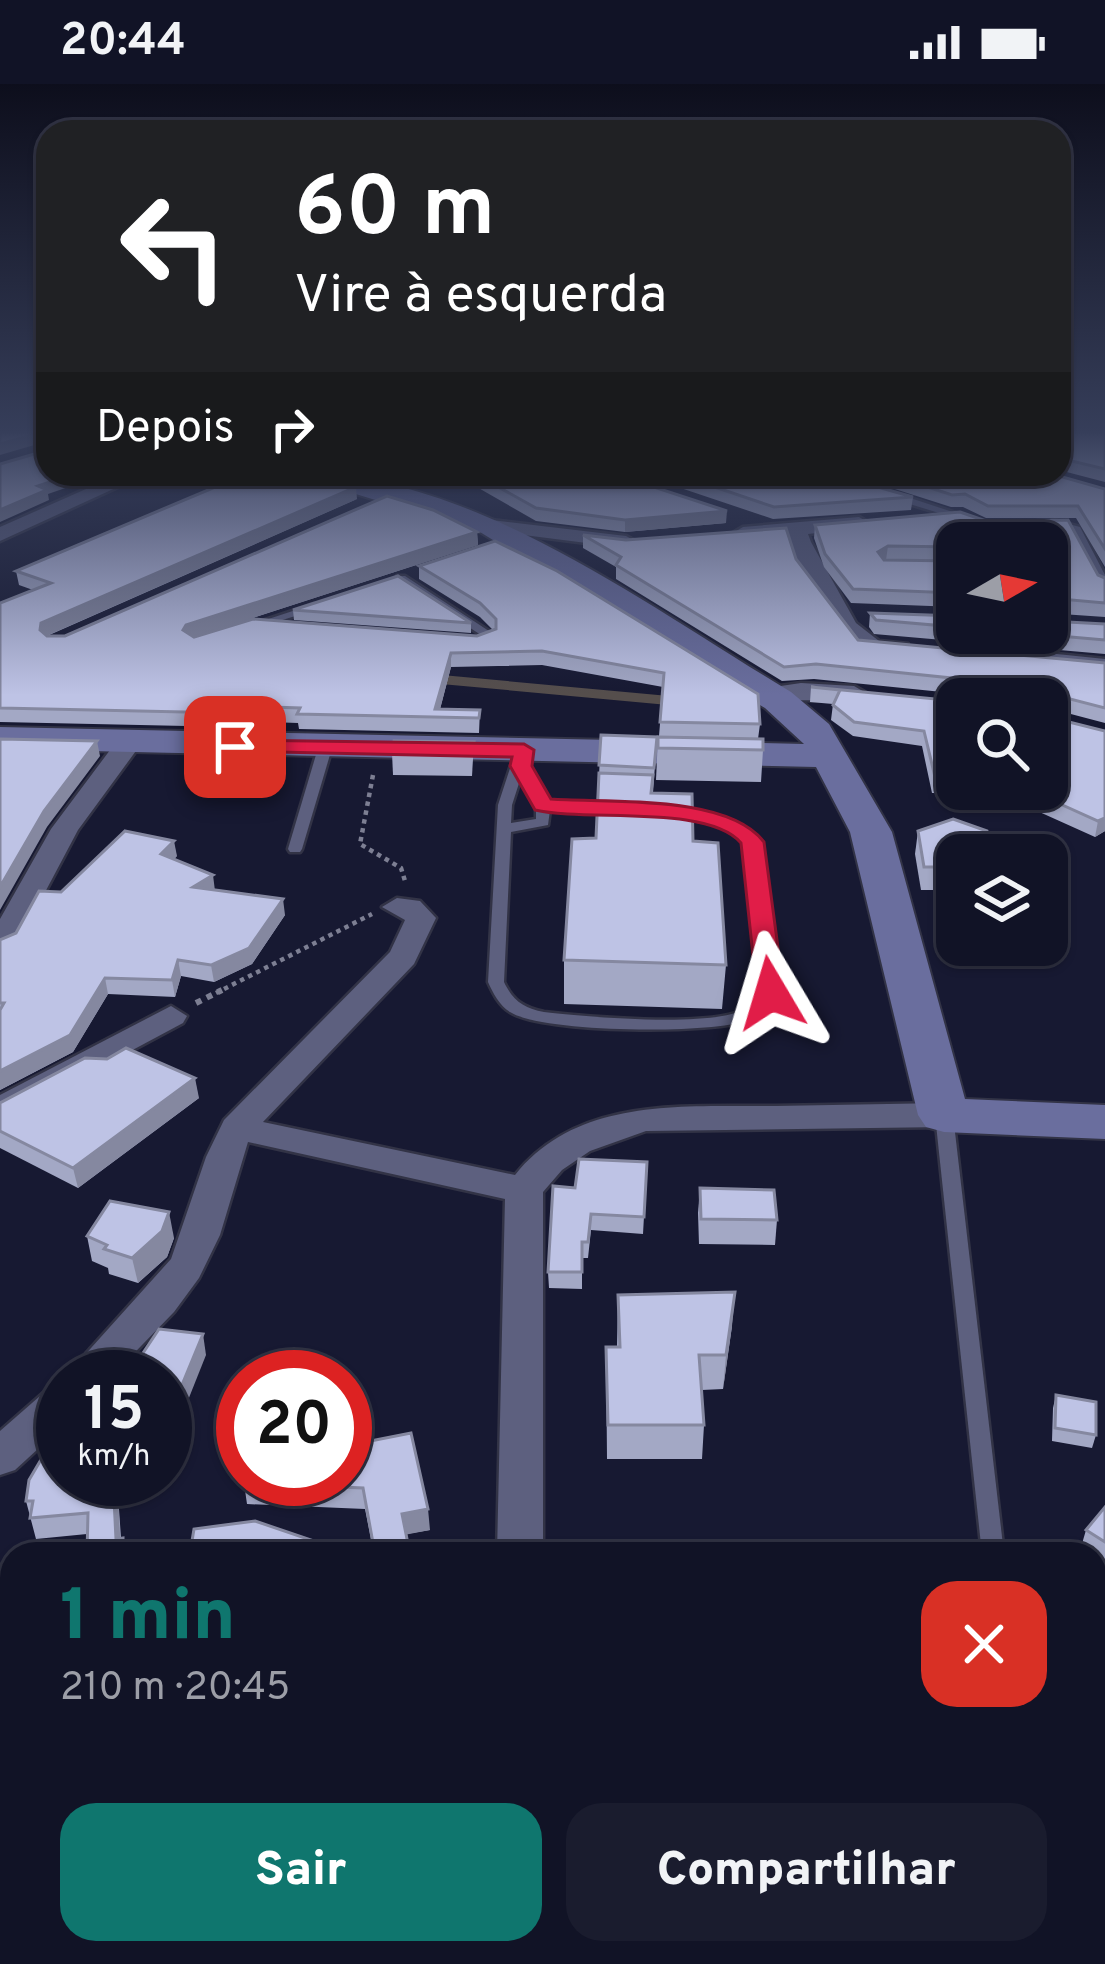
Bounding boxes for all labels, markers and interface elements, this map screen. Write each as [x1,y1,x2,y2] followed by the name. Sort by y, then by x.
[60,14,186,71] text: 20:44
[294,159,495,265] text: 60 m
[96,168,252,324] icon: left
[294,263,667,332] text: Vire à esquerda
[259,396,325,462] icon: right
[96,401,235,458] text: Depois
[936,522,1068,654] north arrow
[936,522,1068,966] map controls
[936,678,1068,810] button: search
[184,696,286,798] pin
[202,714,268,780] icon: arrive
[936,834,1068,966] button: layers
[708,930,834,1056] position arrow
[216,1350,372,1506] speed limit sign: 20
[84,1375,144,1451] text: 15
[78,1439,150,1476] text: km/h
[60,1574,236,1666] text: 1 min
[921,1581,1047,1707] button: close
[60,1665,290,1714] text: 210 m · 20:45
[60,1803,542,1941] button: Sair
[566,1803,1047,1941] button: Compartilhar

